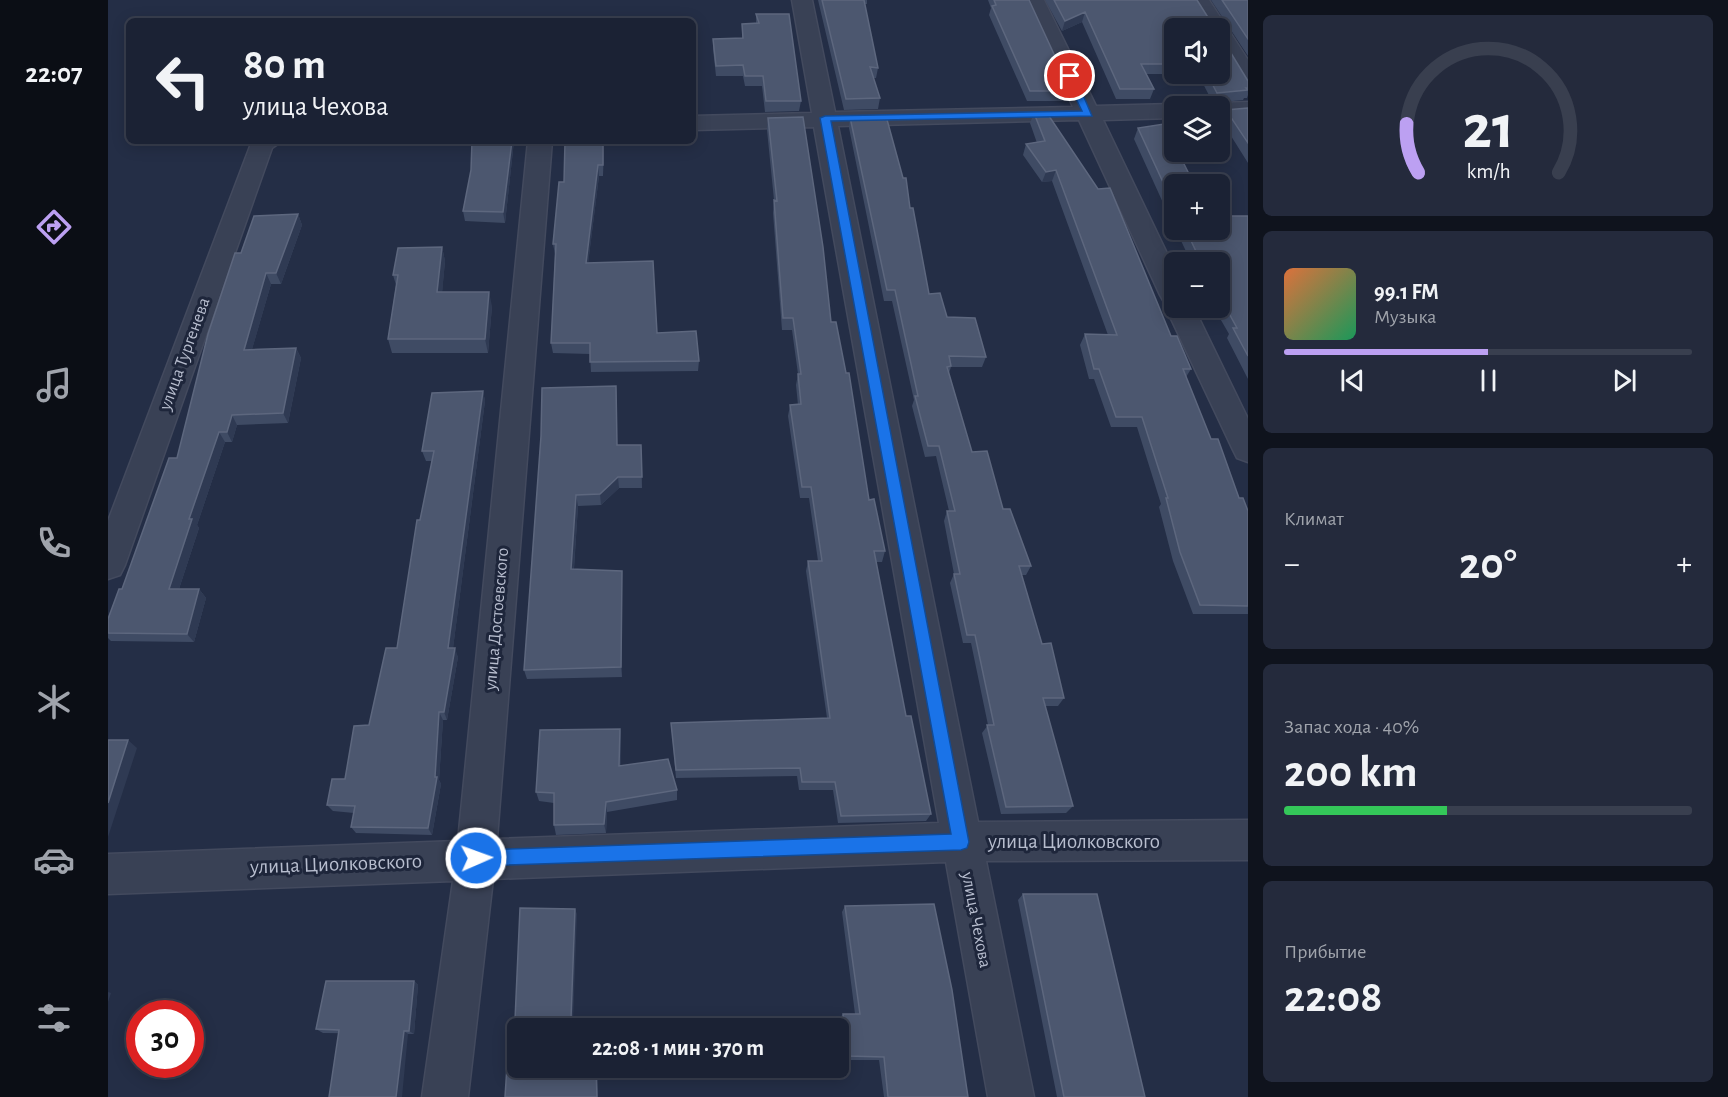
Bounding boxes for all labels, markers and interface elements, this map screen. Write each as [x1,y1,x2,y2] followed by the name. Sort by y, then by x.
[1164,18,1230,318] map controls
[1164,18,1230,84] button: sound
[144,42,222,120] icon: left
[243,44,326,86] text: 80 m
[1044,50,1095,101] pin
[1053,59,1086,92] icon: arrive
[25,60,83,87] text: 22:07
[243,93,389,120] text: улица Чехова
[1164,96,1230,162] button: layers
[1462,97,1514,159] text: 21
[1466,161,1510,182] text: km/h
[1164,174,1230,240] button: +
[33,206,75,248] icon: directions
[1164,252,1230,318] button: −
[1374,281,1439,303] text: 99.1 FM
[156,295,214,414] street label: улица Тургенева
[1374,307,1436,327] text: Музыка
[33,364,75,406] icon: music
[1336,364,1369,397] icon: previous
[1472,364,1505,397] icon: pause
[1608,364,1641,397] icon: next
[1284,509,1344,529] text: Климат
[33,522,75,564] icon: phone
[1459,542,1517,587] text: 20°
[482,547,512,692] street label: улица Достоевского
[1284,548,1300,581] text: −
[1676,548,1692,581] text: +
[33,681,75,723] icon: climate
[1284,717,1419,737] text: Запас хода · 40%
[1284,750,1417,795] text: 200 km
[444,826,508,890] position arrow
[987,831,1160,852] street label: улица Циолковского
[33,839,75,881] icon: car
[249,851,422,878] street label: улица Циолковского
[958,870,994,969] street label: улица Чехова
[1284,942,1366,962] text: Прибытие
[1284,975,1382,1020] text: 22:08
[33,997,75,1039] icon: filters
[126,1000,204,1078] speed limit sign: 30
[592,1037,764,1059] text: 22:08 · 1 мин · 370 m

